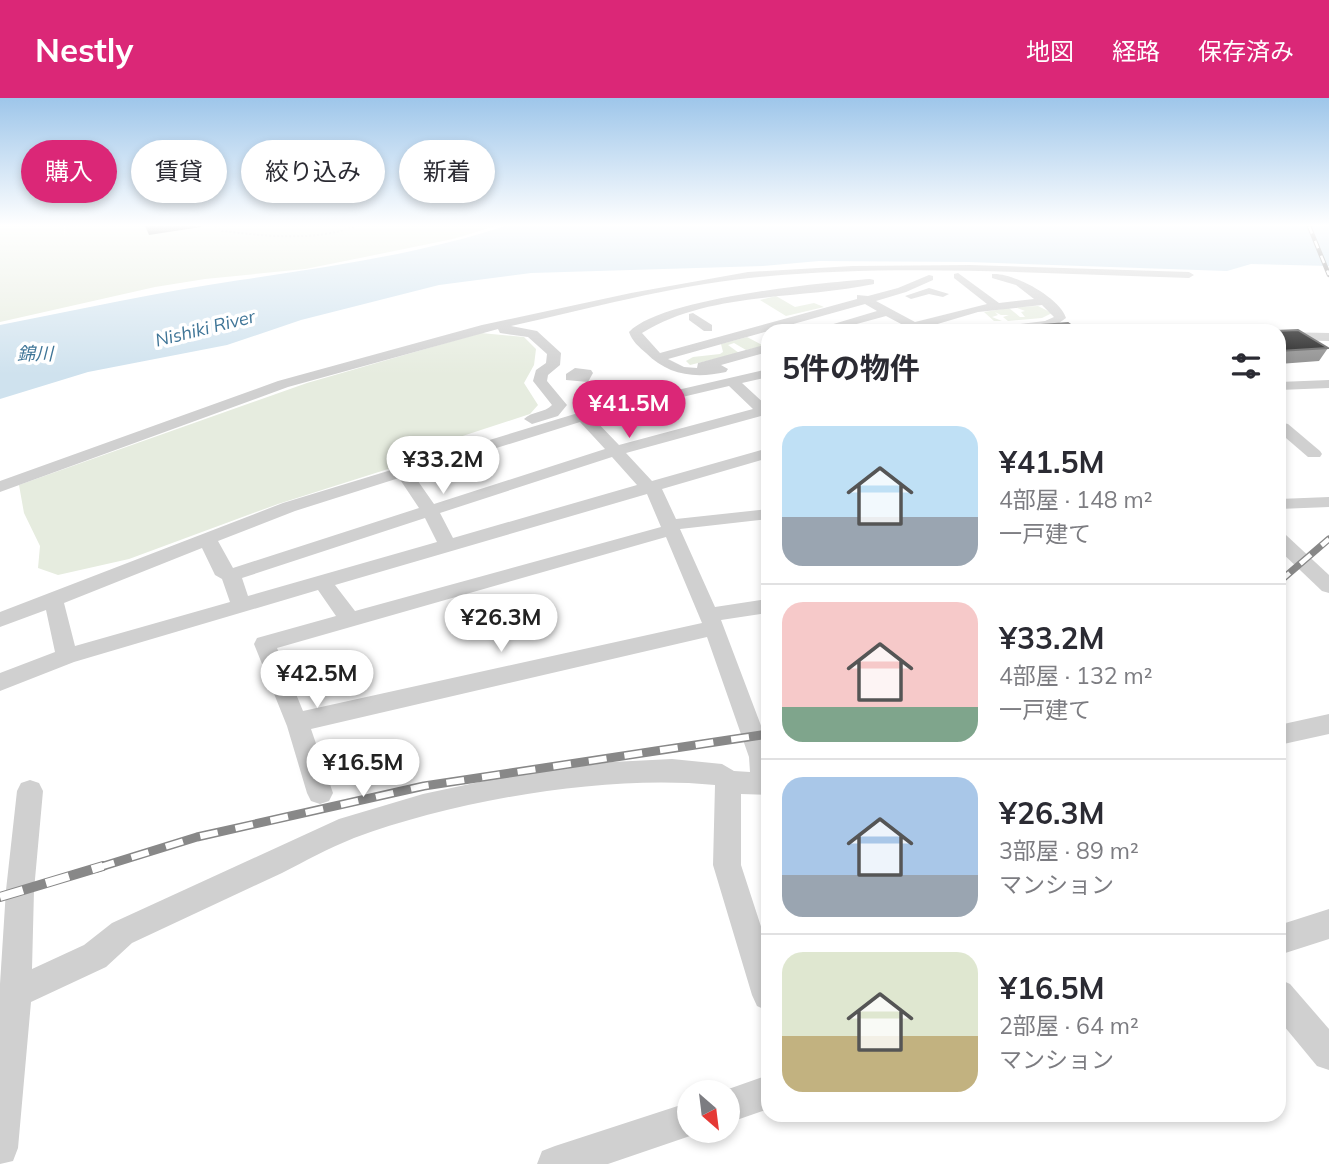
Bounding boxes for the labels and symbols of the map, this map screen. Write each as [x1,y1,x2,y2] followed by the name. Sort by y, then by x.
[153,304,259,352] water label: Nishiki River
[17,342,55,365] water label: 錦川
[572,380,686,440] pin: ¥41.5M
[386,436,500,496] pin: ¥33.2M
[444,594,558,654] pin: ¥26.3M
[260,650,374,710] pin: ¥42.5M
[306,740,420,799] pin: ¥16.5M
[677,1080,740,1143] north arrow

